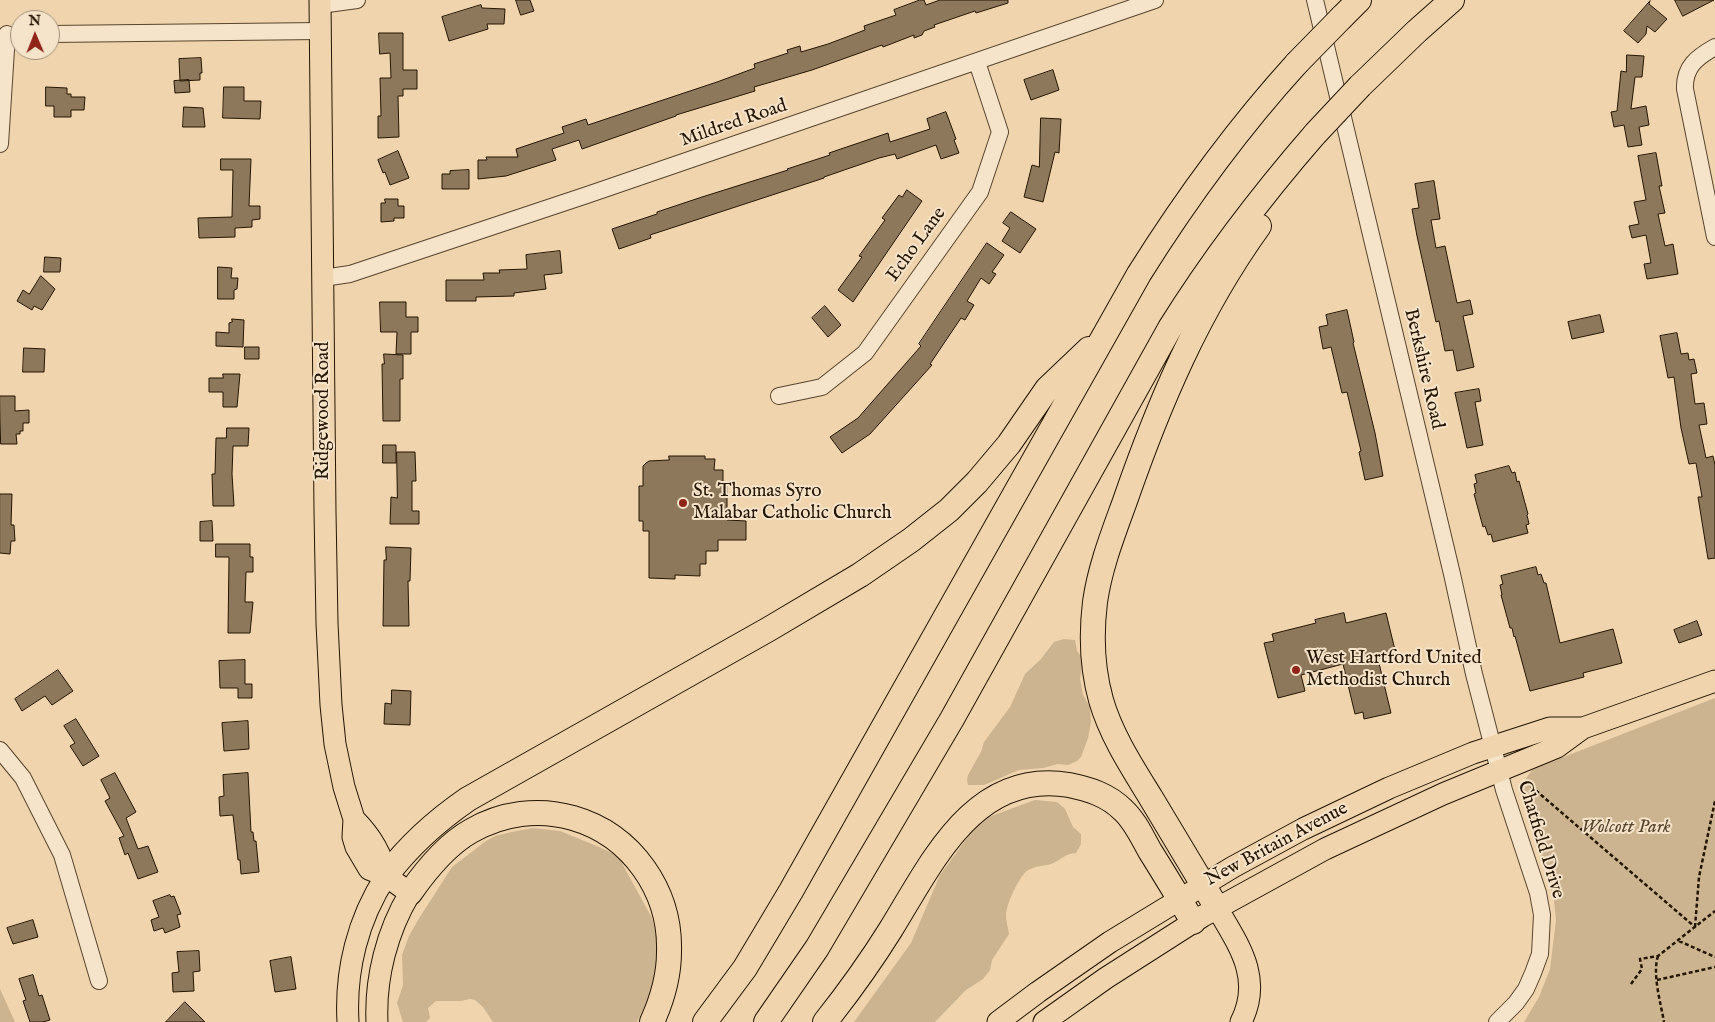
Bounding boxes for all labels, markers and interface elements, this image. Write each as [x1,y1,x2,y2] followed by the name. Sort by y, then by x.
[10,10,60,60] north arrow
[29,12,41,30] text: N
[678,95,790,153] street label: Mildred Road
[882,203,952,287] street label: Echo Lane
[1398,306,1448,432] street label: Berkshire Road
[313,342,335,480] street label: Ridgewood Road
[693,481,892,525] place label: St. Thomas Syro Malabar Catholic Church
[677,497,689,509] marker: St. Thomas Syro Malabar Catholic Church
[1306,648,1482,692] place label: West Hartford United Methodist Church
[1290,664,1302,676] marker: West Hartford United Methodist Church
[1511,778,1569,902] street label: Chatfield Drive
[1202,798,1352,892] street label: New Britain Avenue
[1581,817,1671,839] park label: Wolcott Park

